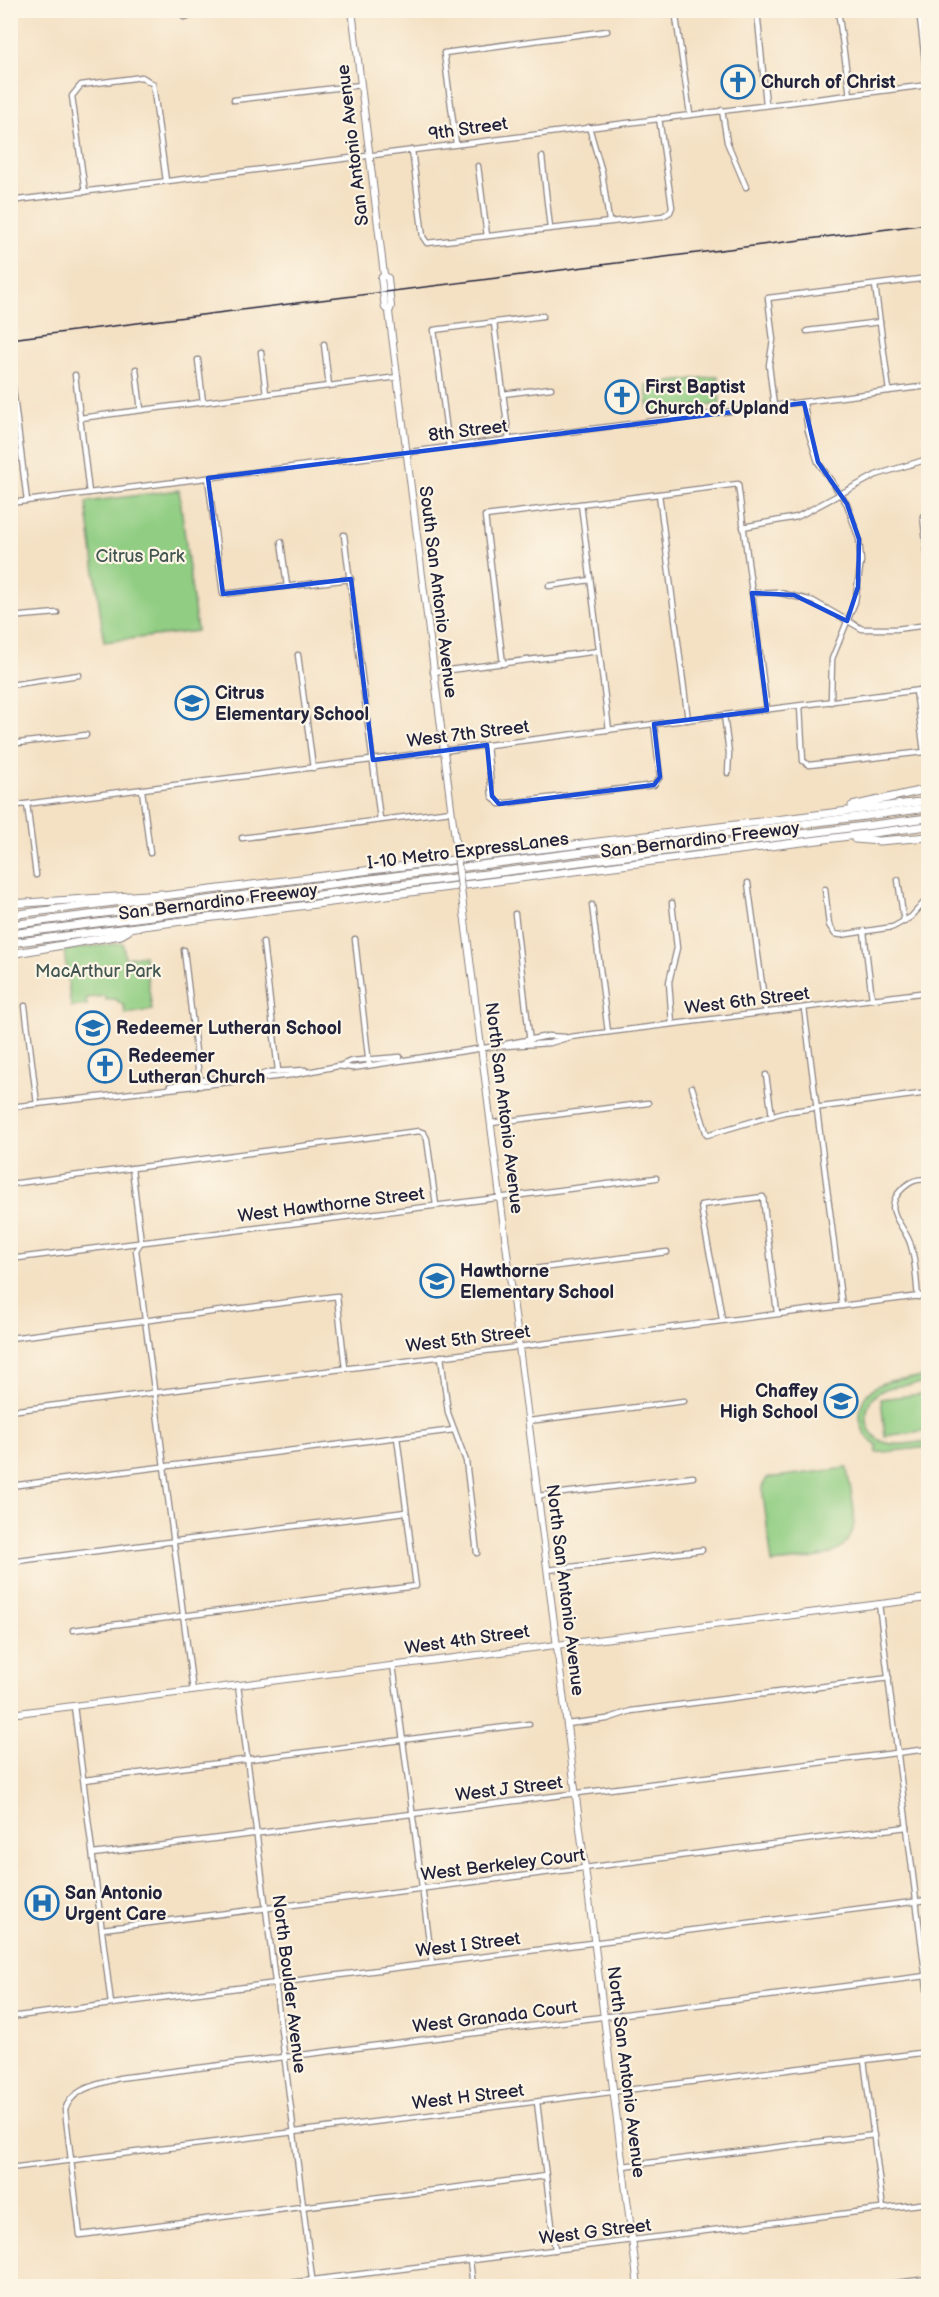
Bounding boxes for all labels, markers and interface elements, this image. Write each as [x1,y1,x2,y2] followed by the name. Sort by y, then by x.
[333,63,373,227] street label: San Antonio Avenue
[720,64,756,100] church icon: Church of Christ
[761,72,896,93] place label: Church of Christ
[427,113,509,145] street label: 9th Street
[645,377,789,419] place label: First Baptist Church of Upland
[604,379,640,415] church icon: First Baptist Church of Upland
[427,416,509,446] street label: 8th Street
[415,485,461,699] street label: South San Antonio Avenue
[96,546,185,567] park label: Citrus Park
[215,683,369,725] place label: Citrus Elementary School
[174,685,210,721] school or university icon: Citrus Elementary School
[406,716,531,752] street label: West 7th Street
[599,817,802,863] street label: San Bernardino Freeway
[366,828,570,874] street label: I-10 Metro ExpressLanes
[117,879,320,925] street label: San Bernardino Freeway
[35,961,161,982] park label: MacArthur Park
[683,983,811,1019] street label: West 6th Street
[481,1001,527,1215] street label: North San Antonio Avenue
[75,1010,111,1046] school or university icon: Redeemer Lutheran School
[116,1018,342,1039] place label: Redeemer Lutheran School
[128,1046,265,1088] place label: Redeemer Lutheran Church
[87,1048,123,1084] church icon: Redeemer Lutheran Church
[236,1183,426,1227] street label: West Hawthorne Street
[460,1261,614,1303] place label: Hawthorne Elementary School
[419,1263,455,1299] school or university icon: Hawthorne Elementary School
[405,1321,532,1357] street label: West 5th Street
[720,1381,819,1423] place label: Chaffey High School
[823,1383,859,1419] school or university icon: Chaffey High School
[542,1483,588,1697] street label: North San Antonio Avenue
[403,1621,531,1659] street label: West 4th Street
[454,1772,564,1806] street label: West J Street
[420,1844,587,1885] street label: West Berkeley Court
[65,1883,166,1925] place label: San Antonio Urgent Care
[24,1885,60,1921] hospital icon: San Antonio Urgent Care
[268,1893,310,2075] street label: North Boulder Avenue
[415,1928,522,1962] street label: West I Street
[603,1965,649,2179] street label: North San Antonio Avenue
[411,1996,579,2038] street label: West Granada Court
[411,2080,526,2114] street label: West H Street
[538,2215,653,2249] street label: West G Street

